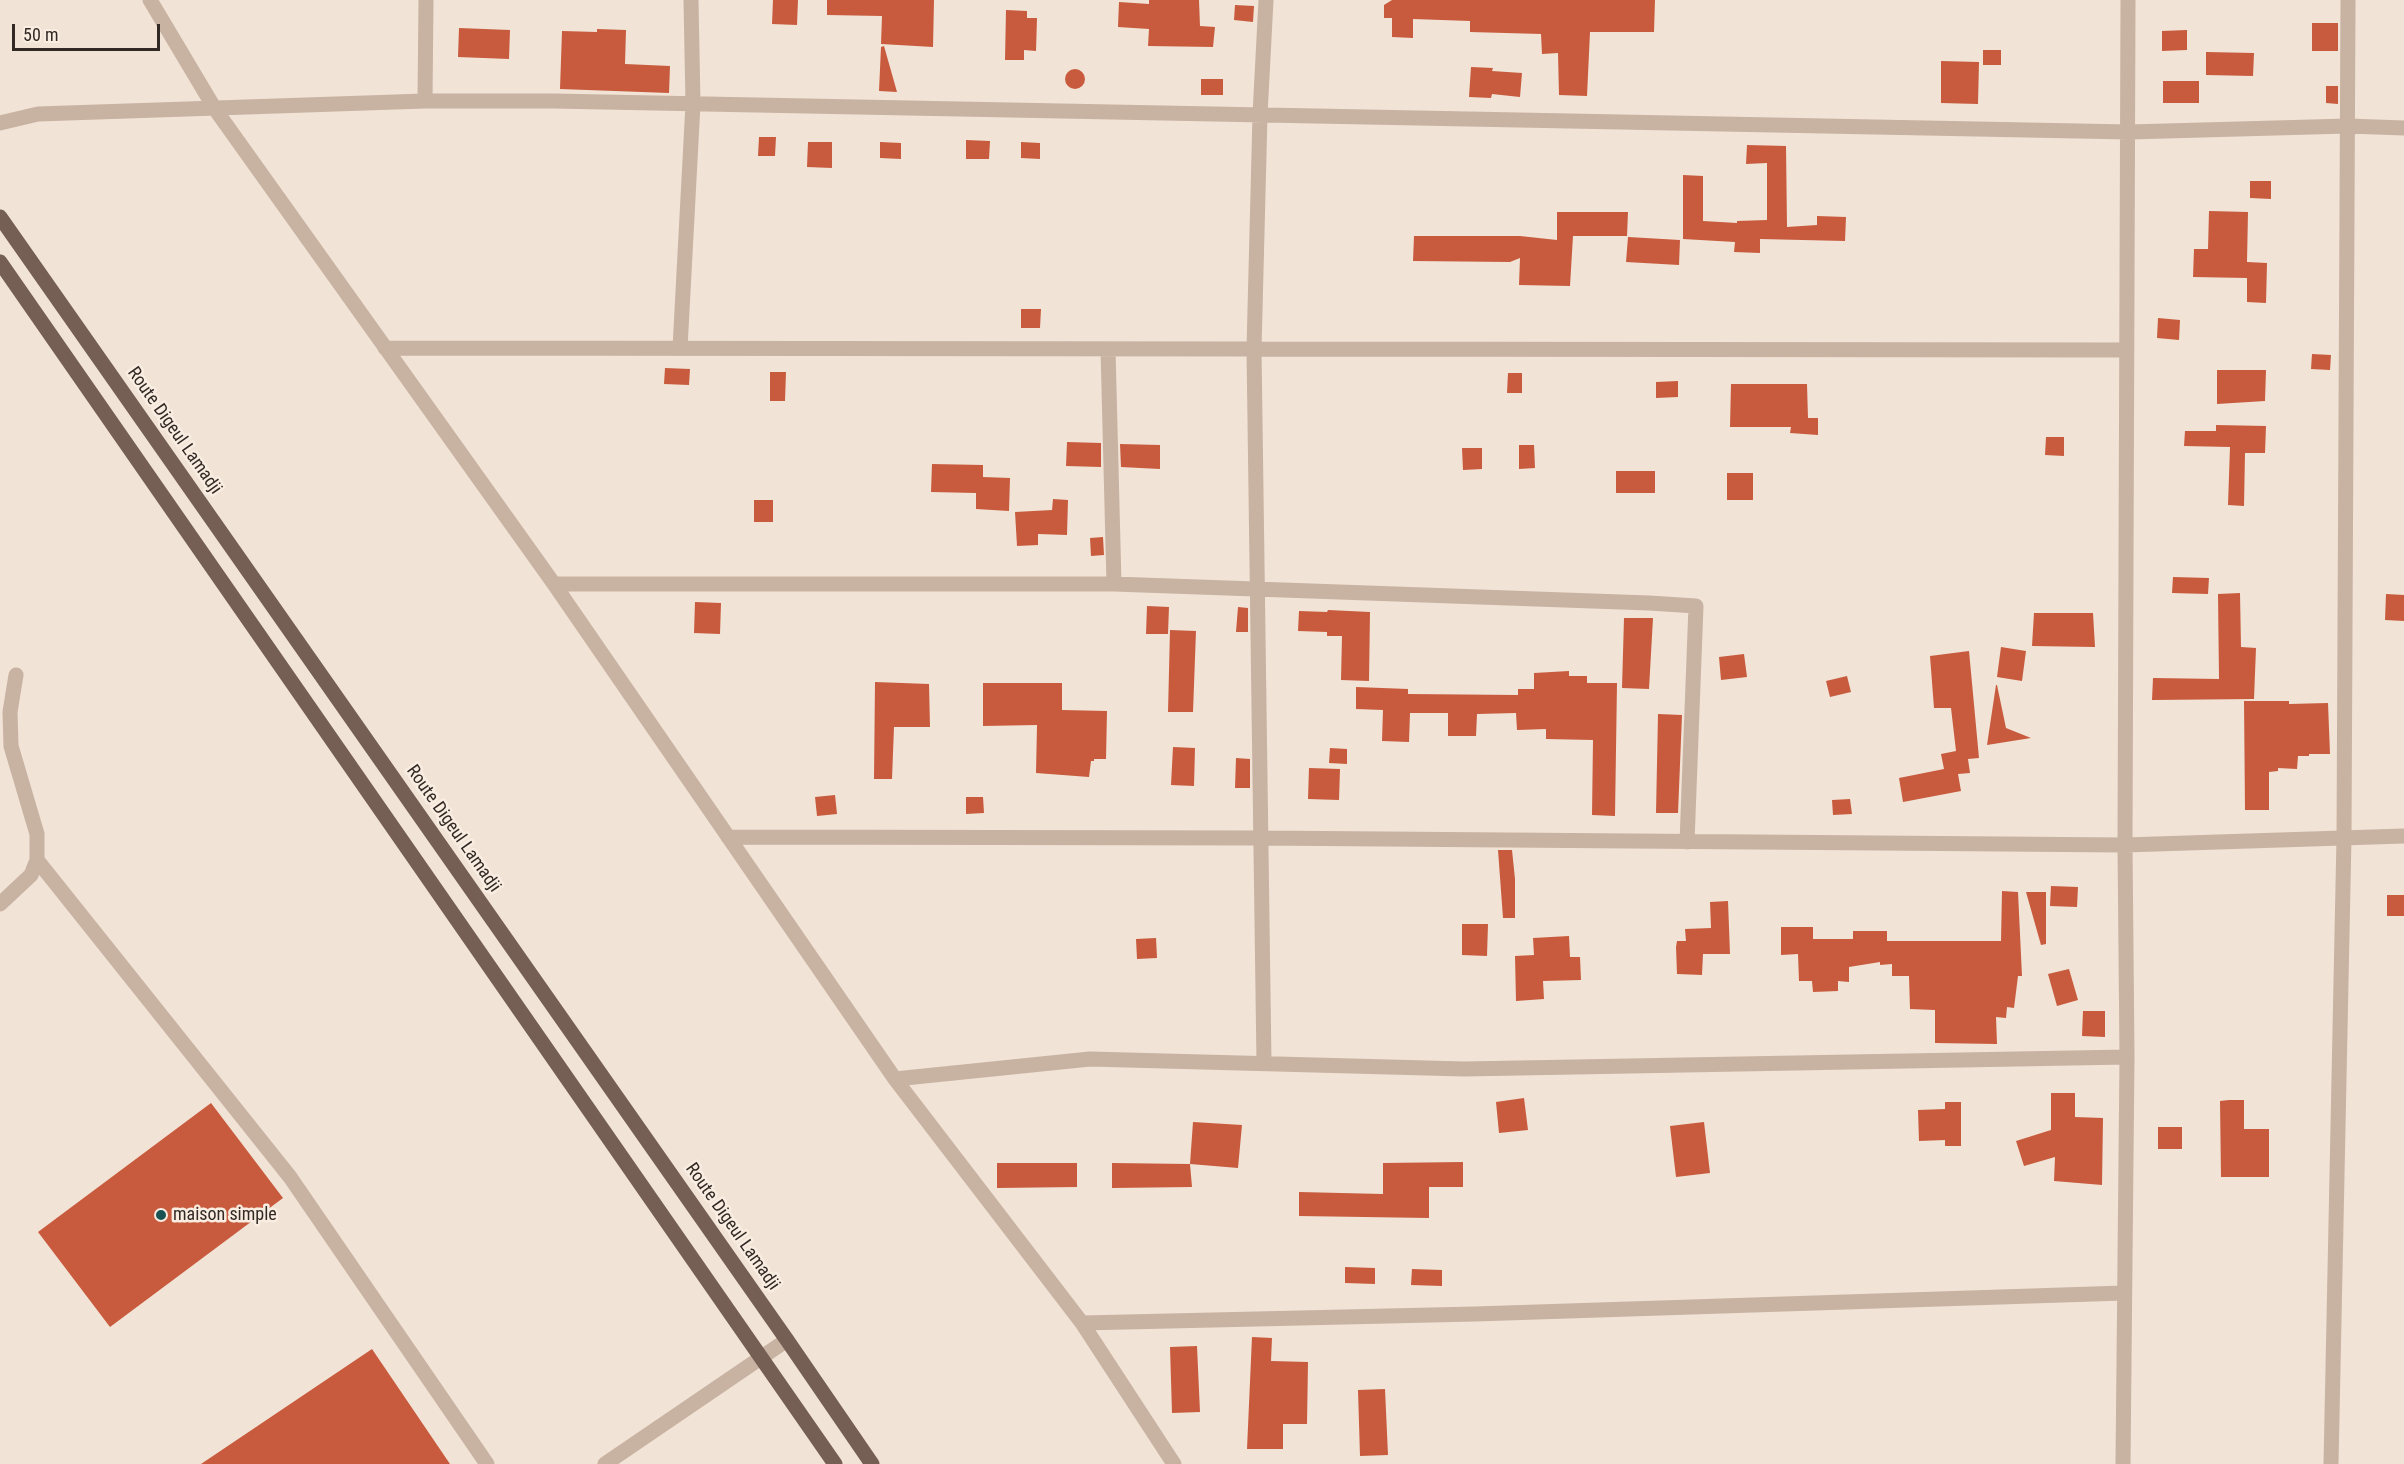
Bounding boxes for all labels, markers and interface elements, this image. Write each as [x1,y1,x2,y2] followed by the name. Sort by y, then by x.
[15,12,164,50] scale bar
[23,24,58,45] text: 50 m
[122,363,226,499] street label: Route Digeul Lamadji
[401,761,505,897] street label: Route Digeul Lamadji
[680,1159,784,1295] street label: Route Digeul Lamadji
[173,1204,277,1226] place label: maison simple
[154,1208,168,1222] marker: maison simple

